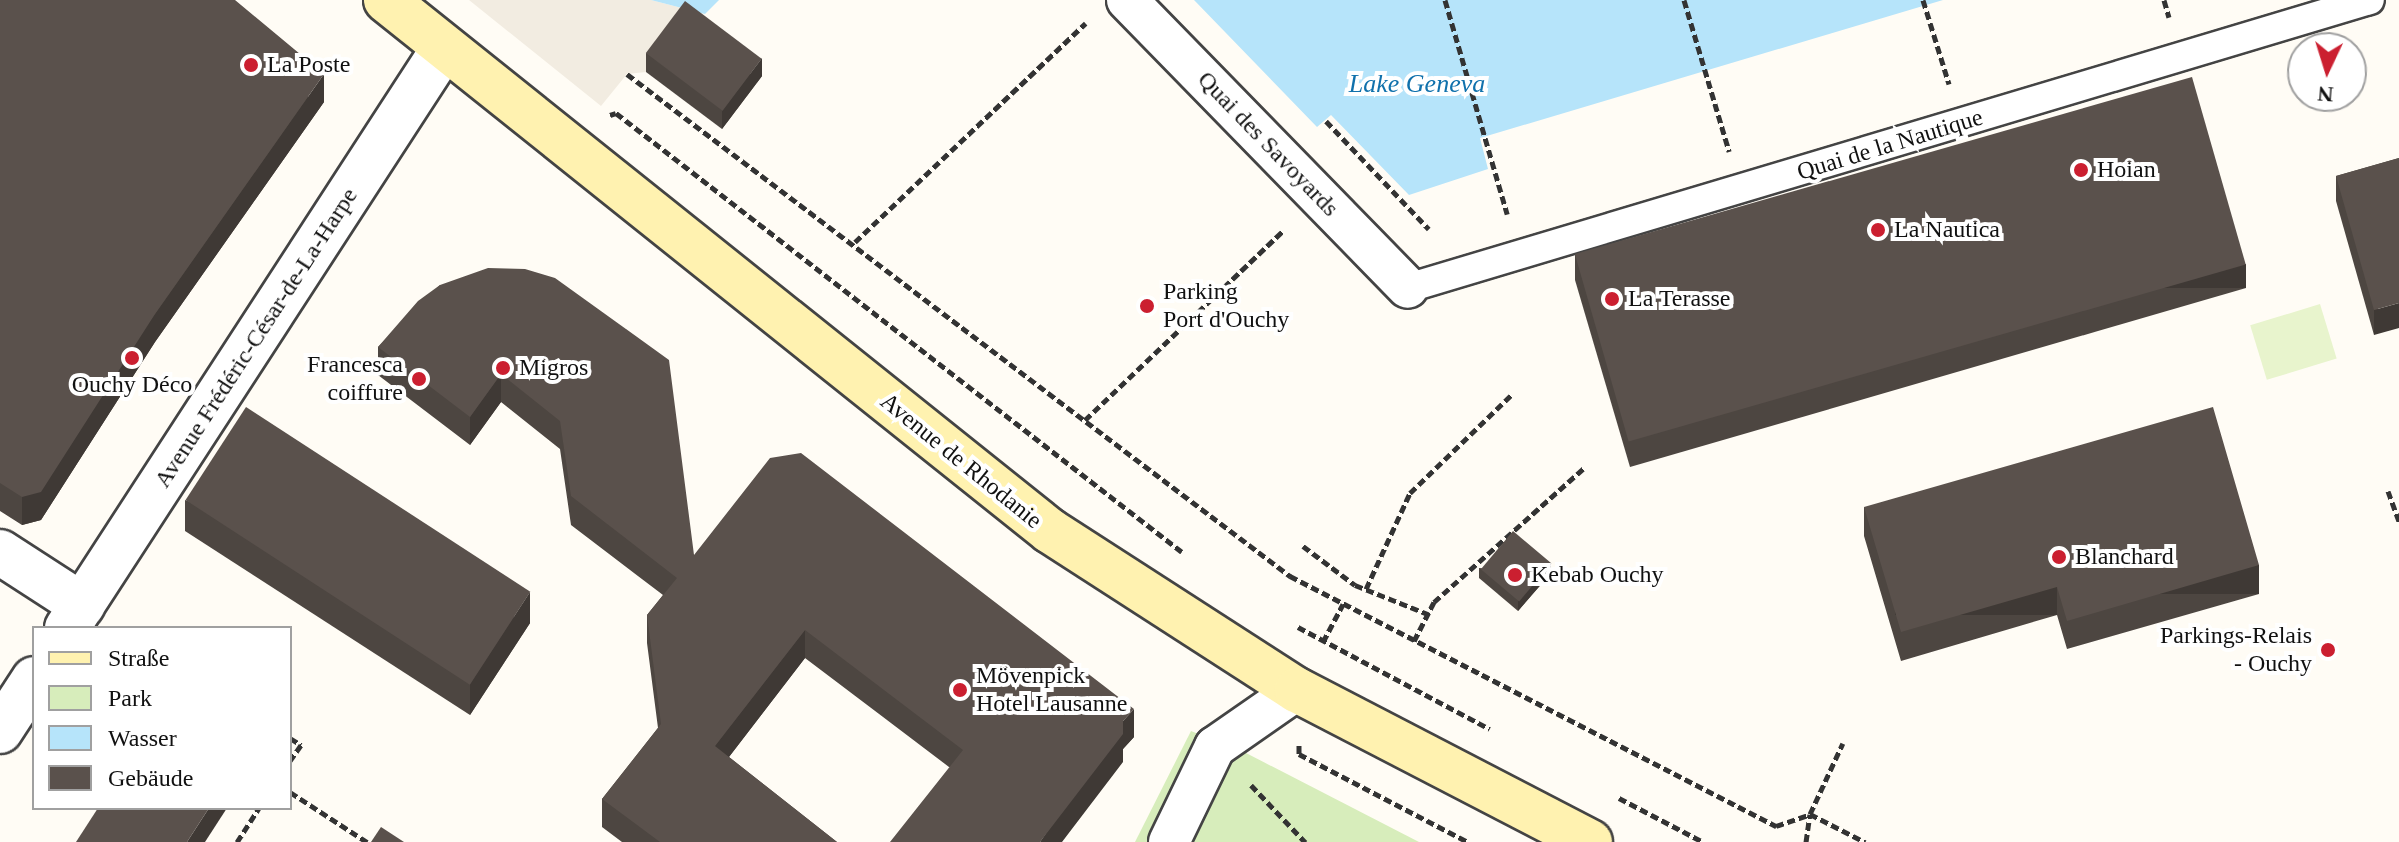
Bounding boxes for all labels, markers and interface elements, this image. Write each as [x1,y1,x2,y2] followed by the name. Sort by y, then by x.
[2287,32,2367,112] north arrow
[267,51,350,79] place label: La Poste
[242,56,260,74] marker: La Poste
[1191,65,1345,223] street label: Quai des Savoyards
[1349,68,1485,100] water label: Lake Geneva
[2317,81,2334,107] text: N
[1794,103,1986,187] street label: Quai de la Nautique
[2097,156,2156,184] place label: Hoian
[2072,161,2090,179] marker: Hoian
[148,183,364,493] street label: Avenue Frédéric-César-de-La-Harpe
[1894,216,2000,244] place label: La Nautica
[1869,221,1887,239] marker: La Nautica
[1163,278,1289,334] place label: Parking Port d'Ouchy
[1628,285,1731,313] place label: La Terasse
[1603,290,1621,308] marker: La Terasse
[1138,297,1156,315] marker: Parking Port d'Ouchy
[123,349,141,367] marker: Ouchy Déco
[307,351,403,407] place label: Francesca coiffure
[519,354,588,382] place label: Migros
[494,359,512,377] marker: Migros
[410,370,428,388] marker: Francesca coiffure
[72,371,192,399] place label: Ouchy Déco
[874,387,1048,535] street label: Avenue de Rhodanie
[2075,543,2174,571] place label: Blanchard
[2050,548,2068,566] marker: Blanchard
[1531,561,1664,589] place label: Kebab Ouchy
[1506,566,1524,584] marker: Kebab Ouchy
[2160,622,2312,678] place label: Parkings-Relais - Ouchy
[32,626,292,810] legend
[2319,641,2337,659] marker: Parkings-Relais - Ouchy
[108,645,169,671] text: Straße
[976,662,1127,718] place label: Mövenpick Hotel Lausanne
[951,681,969,699] marker: Mövenpick Hotel Lausanne
[108,685,152,711] text: Park
[108,725,177,751] text: Wasser
[108,765,193,791] text: Gebäude

